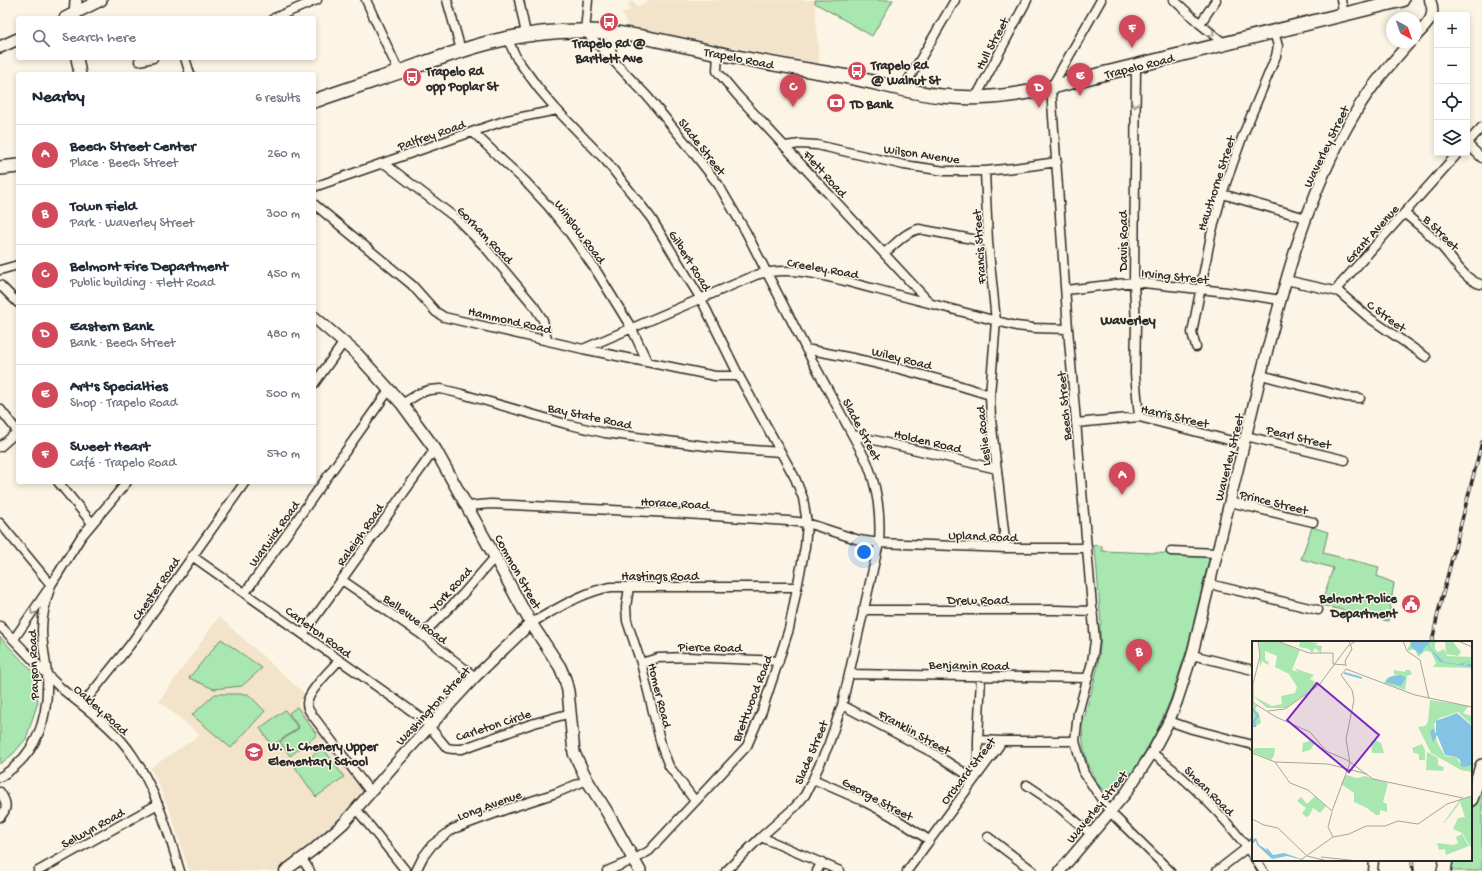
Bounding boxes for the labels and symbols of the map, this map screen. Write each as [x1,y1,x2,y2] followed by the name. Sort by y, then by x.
[598,11,620,33] bus stop icon: Trapelo Rd @ Bartlett Ave
[1386,12,1422,48] north arrow
[973,14,1014,73] street label: Hull Street
[1119,15,1145,48] pin: F
[1208,30,1215,37] one-way arrow
[572,37,646,67] place label: Trapelo Rd @ Bartlett Ave
[701,45,776,74] street label: Trapelo Road
[1102,51,1177,84] street label: Trapelo Road
[870,59,942,89] place label: Trapelo Rd @ Walnut St
[846,60,868,82] bus stop icon: Trapelo Rd @ Walnut St
[1067,63,1093,96] pin: E
[425,65,500,96] place label: Trapelo Rd opp Poplar St
[401,66,423,88] bus stop icon: Trapelo Rd opp Poplar St
[780,74,806,107] pin: C
[1026,75,1052,108] pin: D
[825,92,847,114] bank icon: TD Bank
[849,98,895,113] place label: TD Bank
[1131,102,1139,108] one-way arrow
[1301,102,1354,190] street label: Waverley Street
[674,116,729,180] street label: Slade Street
[395,117,469,155] street label: Palfrey Road
[1195,133,1240,233] street label: Hawthorne Street
[883,143,961,168] street label: Wilson Avenue
[798,147,850,202] street label: Flett Road
[550,198,609,268] street label: Winslow Road
[1343,202,1403,267] street label: Grant Avenue
[453,204,516,269] street label: Gorham Road
[970,207,991,285] street label: Francis Street
[1117,209,1132,272] street label: Davis Road
[1419,212,1462,256] street label: B Street
[664,228,714,296] street label: Gilbert Road
[786,256,861,283] street label: Creeley Road
[1140,266,1211,289] street label: Irving Street
[1363,298,1409,337] street label: C Street
[466,305,554,339] street label: Hammond Road
[1099,313,1156,330] district label: Waverley
[870,345,934,374] street label: Wiley Road
[1055,369,1076,442] street label: Beech Street
[838,397,884,465] street label: Slade Street
[545,401,634,434] street label: Bay State Road
[1139,402,1211,433] street label: Harris Street
[974,404,995,466] street label: Leslie Road
[1212,411,1249,503] street label: Waverley Street
[1263,423,1334,454] street label: Pearl Street
[892,427,964,458] street label: Holden Road
[1109,462,1135,495] pin: A
[1237,487,1311,520] street label: Prince Street
[640,495,711,514] street label: Horace Road
[246,498,305,570] street label: Warwick Road
[334,500,389,569] street label: Raleigh Road
[948,529,1019,546] street label: Upland Road
[490,532,544,614] street label: Common Street
[854,542,874,562] your location
[130,554,185,624] street label: Chester Road
[427,564,477,616] street label: York Road
[621,570,700,585] street label: Hastings Road
[379,591,451,649] street label: Bellevue Road
[1319,592,1399,623] place label: Belmont Police Department
[1400,593,1422,615] public building icon: Belmont Police Department
[946,594,1010,609] street label: Drew Road
[282,604,355,663] street label: Carleton Road
[30,608,37,615] one-way arrow
[26,628,43,701] street label: Payson Road
[1126,639,1152,672] pin: B
[677,640,743,657] street label: Pierce Road
[1252,641,1472,861] inset map
[730,652,777,745] street label: Brettwood Road
[928,658,1011,675] street label: Benjamin Road
[643,662,674,731] street label: Homer Road
[393,663,475,749] street label: Washington Street
[70,682,132,740] street label: Oakley Road
[454,707,534,746] street label: Carleton Circle
[874,707,954,760] street label: Franklin Street
[792,717,833,787] street label: Slade Street
[938,734,1001,808] street label: Orchard Street
[267,740,379,770] place label: W. L. Chenery Upper Elementary School
[243,741,265,763] school or university icon: W. L. Chenery Upper Elementary School
[1180,764,1237,821] street label: Shean Road
[1064,767,1133,847] street label: Waverley Street
[839,775,916,826] street label: George Street
[456,788,524,825] street label: Long Avenue
[59,805,129,853] street label: Selwyn Road

